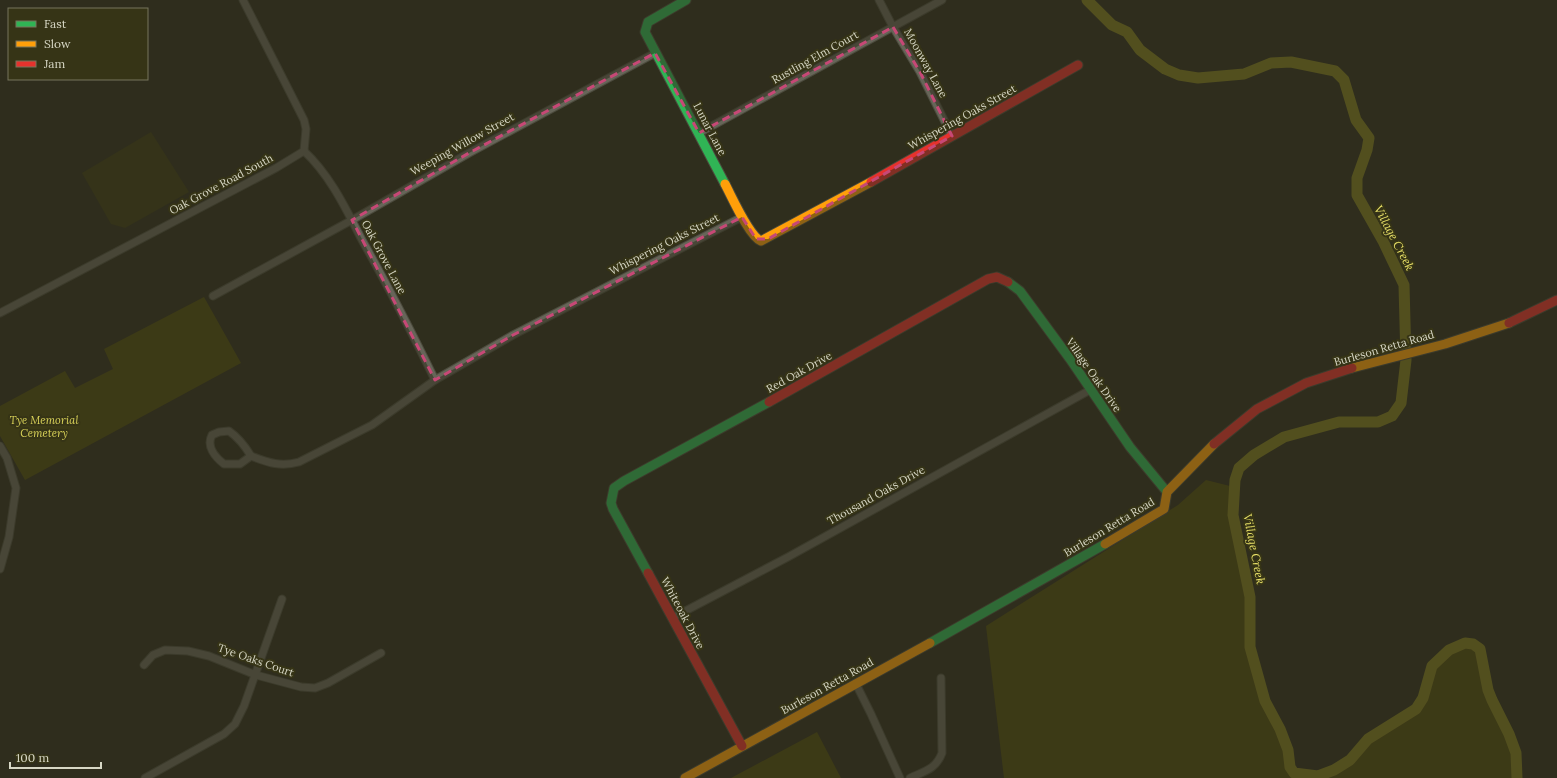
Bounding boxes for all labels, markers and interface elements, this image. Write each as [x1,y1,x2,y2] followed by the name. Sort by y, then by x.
[8,8,148,80] legend
[44,16,67,31] text: Fast
[901,26,951,100] street label: Moonway Lane
[769,27,861,87] street label: Rustling Elm Court
[44,36,71,51] text: Slow
[43,56,65,71] text: Jam
[905,81,1019,153] street label: Whispering Oaks Street
[690,100,730,158] street label: Lunar Lane
[408,109,517,178] street label: Weeping Willow Street
[167,151,276,217] street label: Oak Grove Road South
[1371,203,1418,273] water label: Village Creek
[607,210,722,278] street label: Whispering Oaks Street
[359,218,409,296] street label: Oak Grove Lane
[1332,327,1436,369] street label: Burleson Retta Road
[1063,334,1125,415] street label: Village Oak Drive
[764,348,834,396] street label: Red Oak Drive
[9,413,79,440] park label: Tye Memorial Cemetery
[825,462,927,528] street label: Thousand Oaks Drive
[1061,494,1157,560] street label: Burleson Retta Road
[1240,512,1269,585] water label: Village Creek
[658,575,708,651] street label: Whiteoak Drive
[216,640,297,680] street label: Tye Oaks Court
[778,655,876,717] street label: Burleson Retta Road
[10,744,101,770] scale bar
[16,750,49,765] text: 100 m

